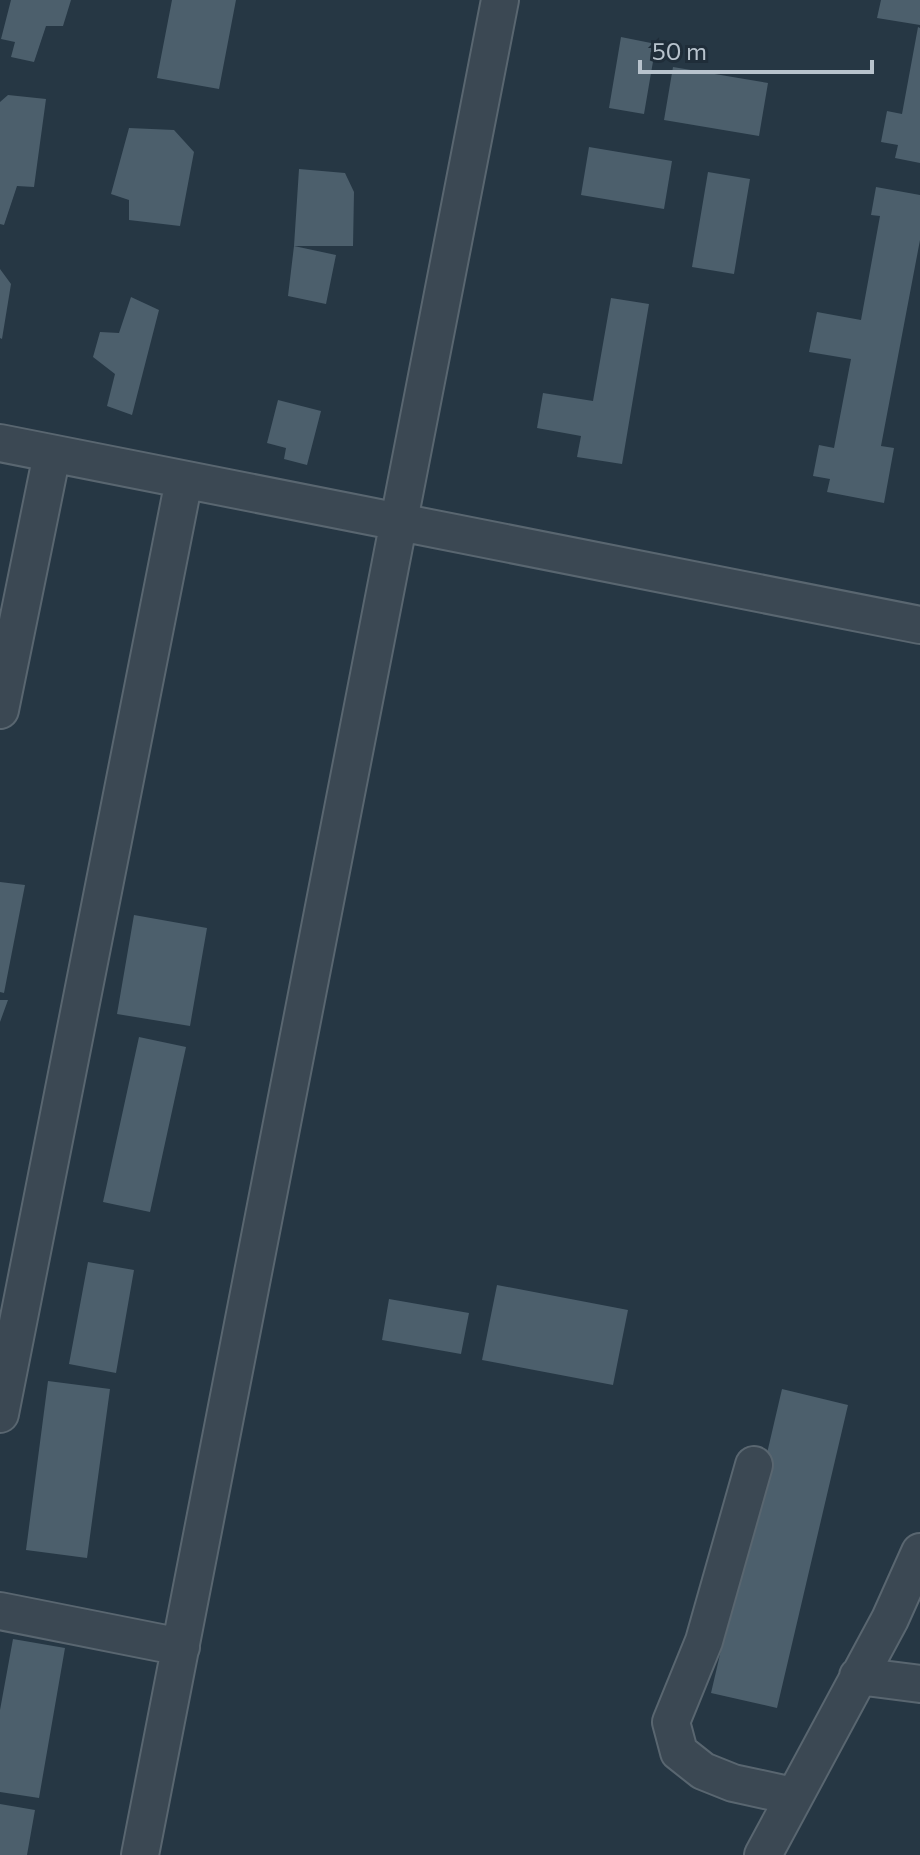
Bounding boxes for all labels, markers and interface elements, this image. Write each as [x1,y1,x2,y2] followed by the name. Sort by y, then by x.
[640,24,872,74] scale bar
[652,36,707,65] text: 50 m

